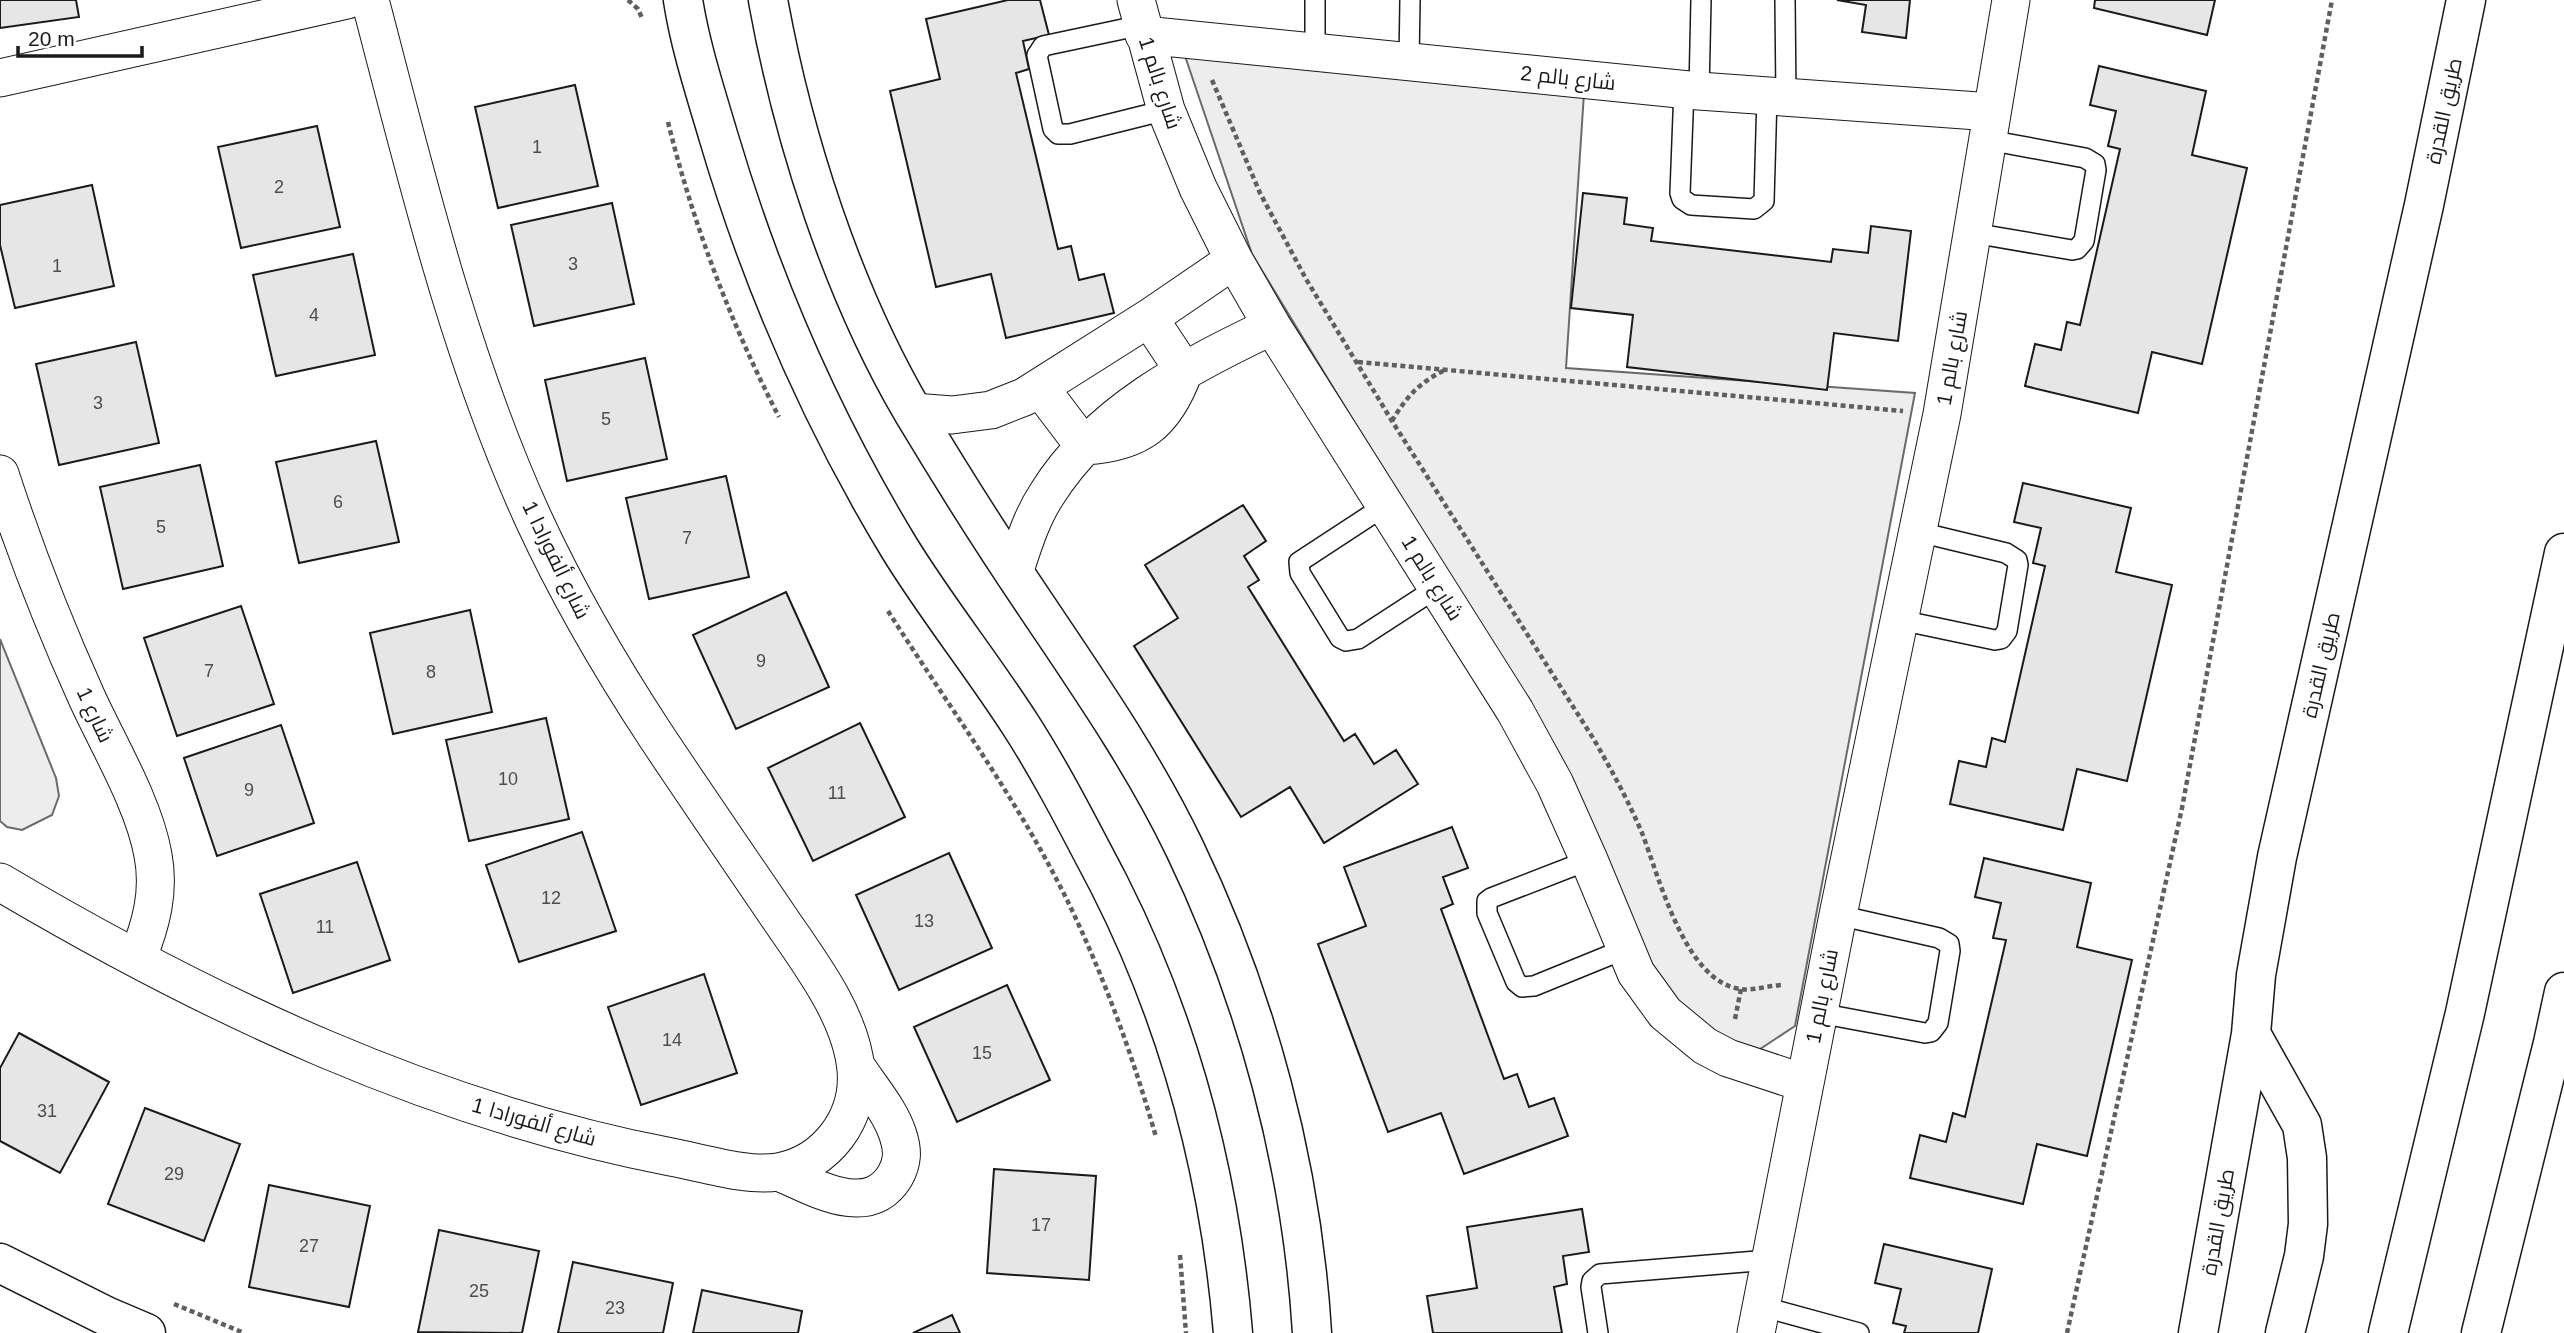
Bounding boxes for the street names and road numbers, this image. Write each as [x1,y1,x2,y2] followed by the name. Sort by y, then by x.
[1132,34,1186,133] street label: شارع بالم 1
[2421,56,2468,166] street label: طريق القدرة
[1519,61,1617,97] street label: شارع بالم 2
[1932,309,1974,407] street label: شارع بالم 1
[515,497,596,624] street label: شارع ألفورادا 1
[1395,531,1467,626] street label: شارع بالم 1
[2297,610,2346,720] street label: طريق القدرة
[70,684,118,747] street label: شارع 1
[1801,947,1845,1046] street label: شارع بالم 1
[469,1092,599,1153] street label: شارع ألفورادا 1
[2197,1167,2240,1277] street label: طريق القدرة

